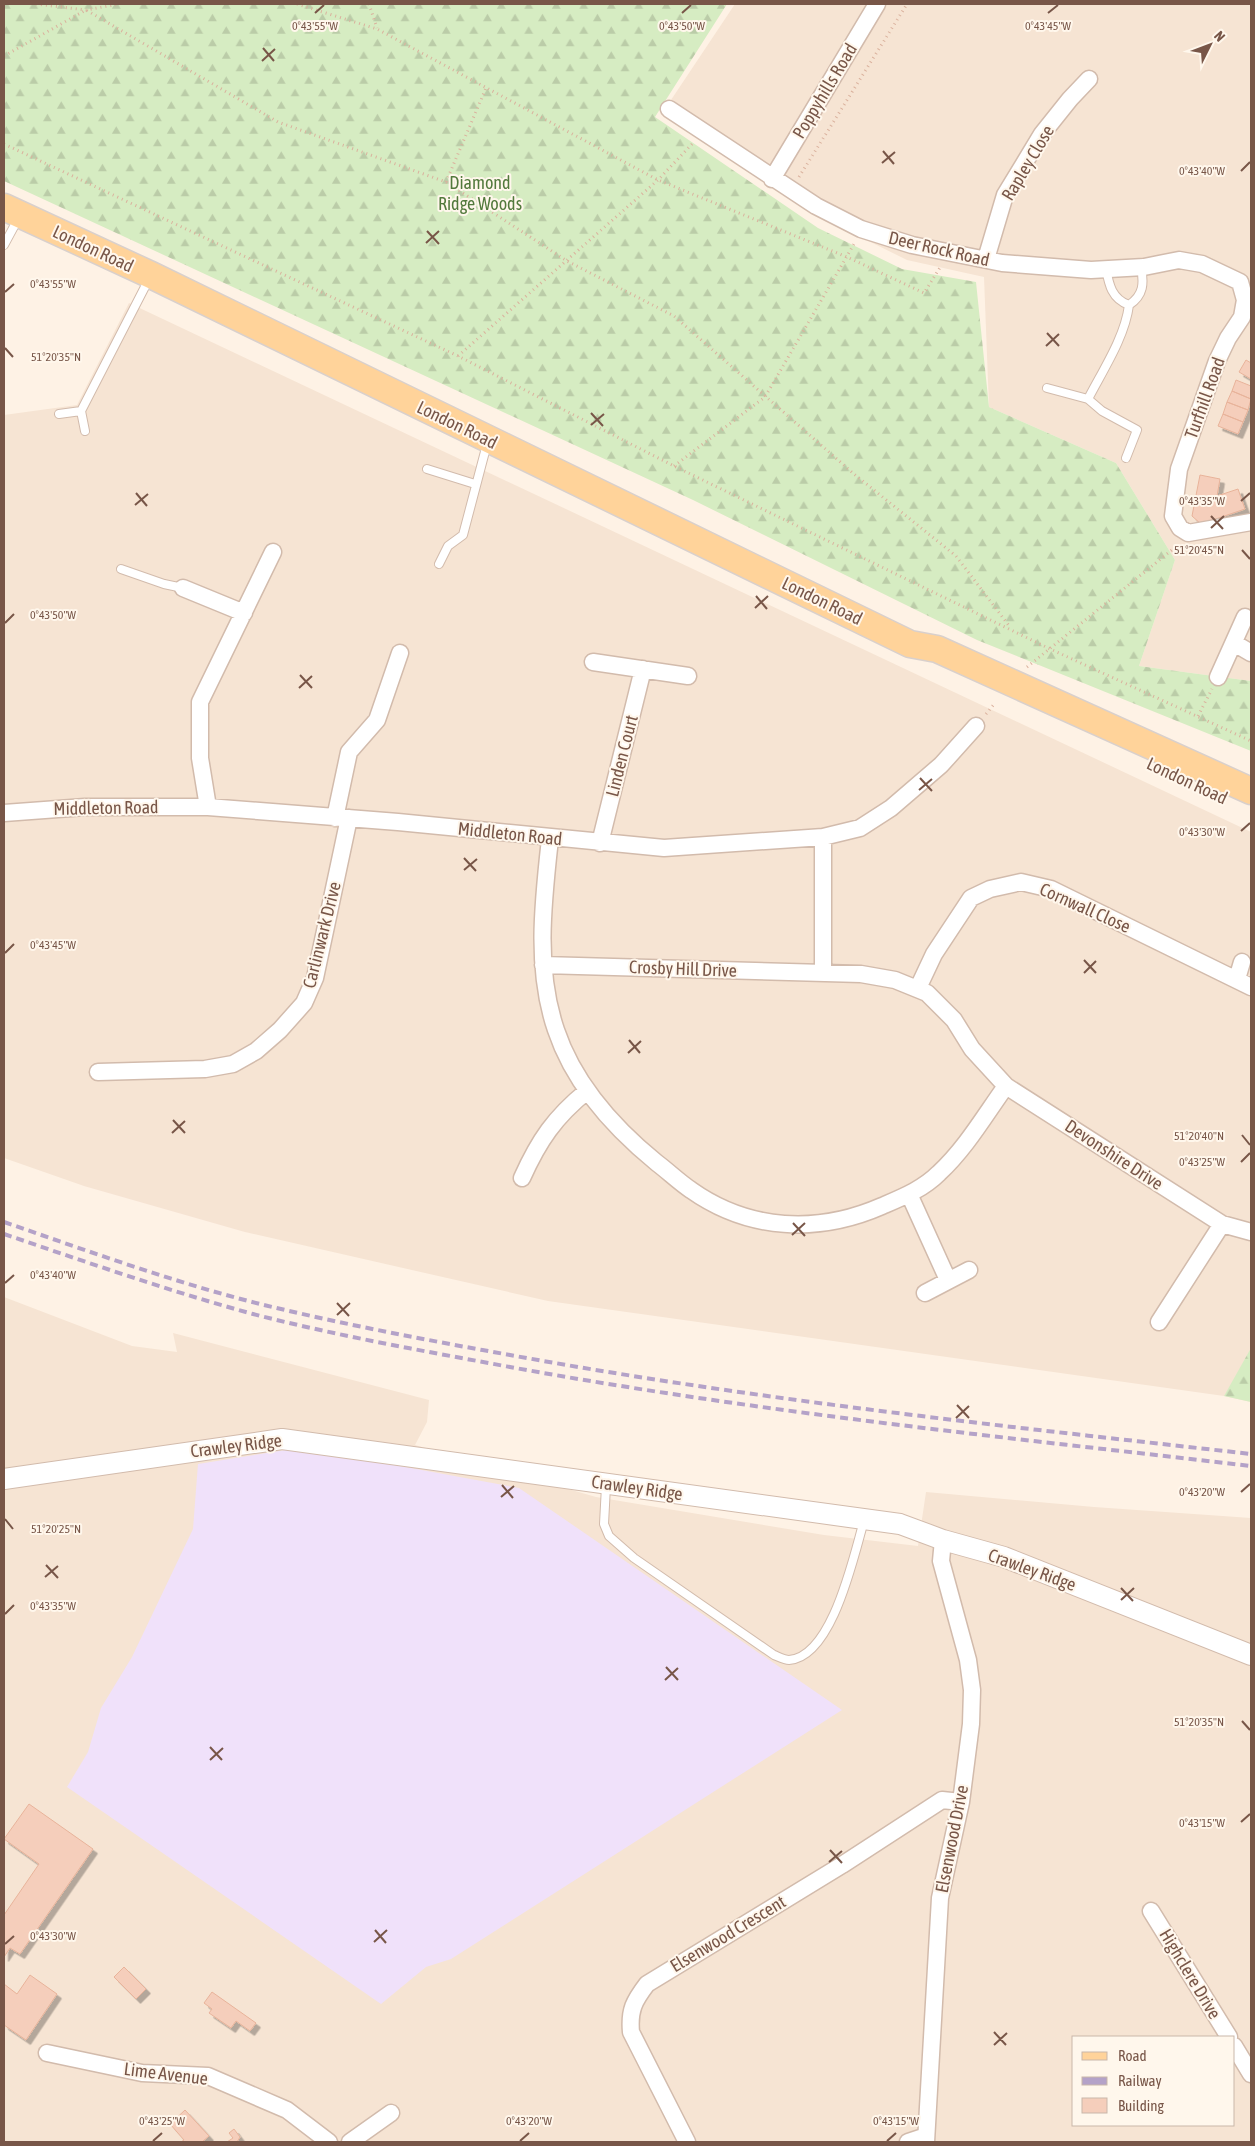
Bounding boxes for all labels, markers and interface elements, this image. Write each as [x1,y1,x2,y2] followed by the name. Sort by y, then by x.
[292,19,338,33] text: 0°43'55"W
[659,19,705,33] text: 0°43'50"W
[1025,19,1071,33] text: 0°43'45"W
[1185,20,1235,70] north arrow
[1211,28,1228,45] text: N
[788,39,861,142] street label: Poppyhills Road
[997,121,1058,204] street label: Rapley Close
[1179,164,1225,178] text: 0°43'40"W
[438,172,522,214] park label: Diamond Ridge Woods
[49,221,137,276] street label: London Road
[887,227,992,270] street label: Deer Rock Road
[30,277,76,291] text: 0°43'55"W
[31,350,81,364] text: 51°20'35"N
[1180,354,1229,441] street label: Turfhill Road
[414,396,501,453] street label: London Road
[1179,494,1225,508] text: 0°43'35"W
[1174,543,1224,557] text: 51°20'45"N
[779,572,866,629] street label: London Road
[30,608,76,622] text: 0°43'50"W
[601,713,642,799] street label: Linden Court
[1143,753,1231,808] street label: London Road
[53,796,159,819] street label: Middleton Road
[457,818,563,849] street label: Middleton Road
[1179,825,1225,839] text: 0°43'30"W
[1037,878,1134,937] street label: Cornwall Close
[298,879,345,990] street label: Carlinwark Drive
[30,938,76,952] text: 0°43'45"W
[629,956,737,981] street label: Crosby Hill Drive
[1061,1115,1167,1194] street label: Devonshire Drive
[1174,1129,1224,1143] text: 51°20'40"N
[1179,1155,1225,1169] text: 0°43'25"W
[30,1268,76,1282] text: 0°43'40"W
[189,1429,283,1462] street label: Crawley Ridge
[590,1471,684,1504] street label: Crawley Ridge
[1179,1485,1225,1499] text: 0°43'20"W
[31,1522,81,1536] text: 51°20'25"N
[985,1544,1079,1595] street label: Crawley Ridge
[30,1599,76,1613] text: 0°43'35"W
[1174,1715,1224,1729] text: 51°20'35"N
[931,1783,972,1894] street label: Elsenwood Drive
[1179,1816,1225,1830] text: 0°43'15"W
[666,1891,789,1976] street label: Elsenwood Crescent
[1155,1925,1226,2023] street label: Highclere Drive
[30,1929,76,1943] text: 0°43'30"W
[1072,2036,1235,2126] legend
[1118,2047,1147,2064] text: Road
[123,2058,209,2089] street label: Lime Avenue
[1118,2072,1162,2089] text: Railway
[1118,2097,1164,2114] text: Building
[139,2114,185,2128] text: 0°43'25"W
[506,2114,552,2128] text: 0°43'20"W
[873,2114,919,2128] text: 0°43'15"W

